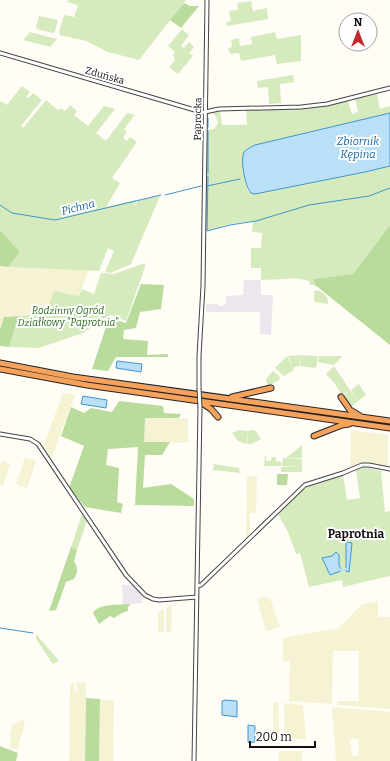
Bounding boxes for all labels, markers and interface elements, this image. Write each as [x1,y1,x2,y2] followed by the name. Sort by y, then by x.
[338,12,378,52] north arrow
[354,16,363,29] text: N
[84,64,126,87] street label: Zduńska
[192,97,204,141] street label: Paprocka
[337,135,380,161] water label: Zbiornik Kępina
[60,197,96,218] water label: Pichna
[18,305,119,329] park label: Rodzinny Ogród Działkowy "Paprotnia"
[328,527,384,541] district label: Paprotnia
[250,723,315,749] scale bar
[256,730,292,744] text: 200 m

